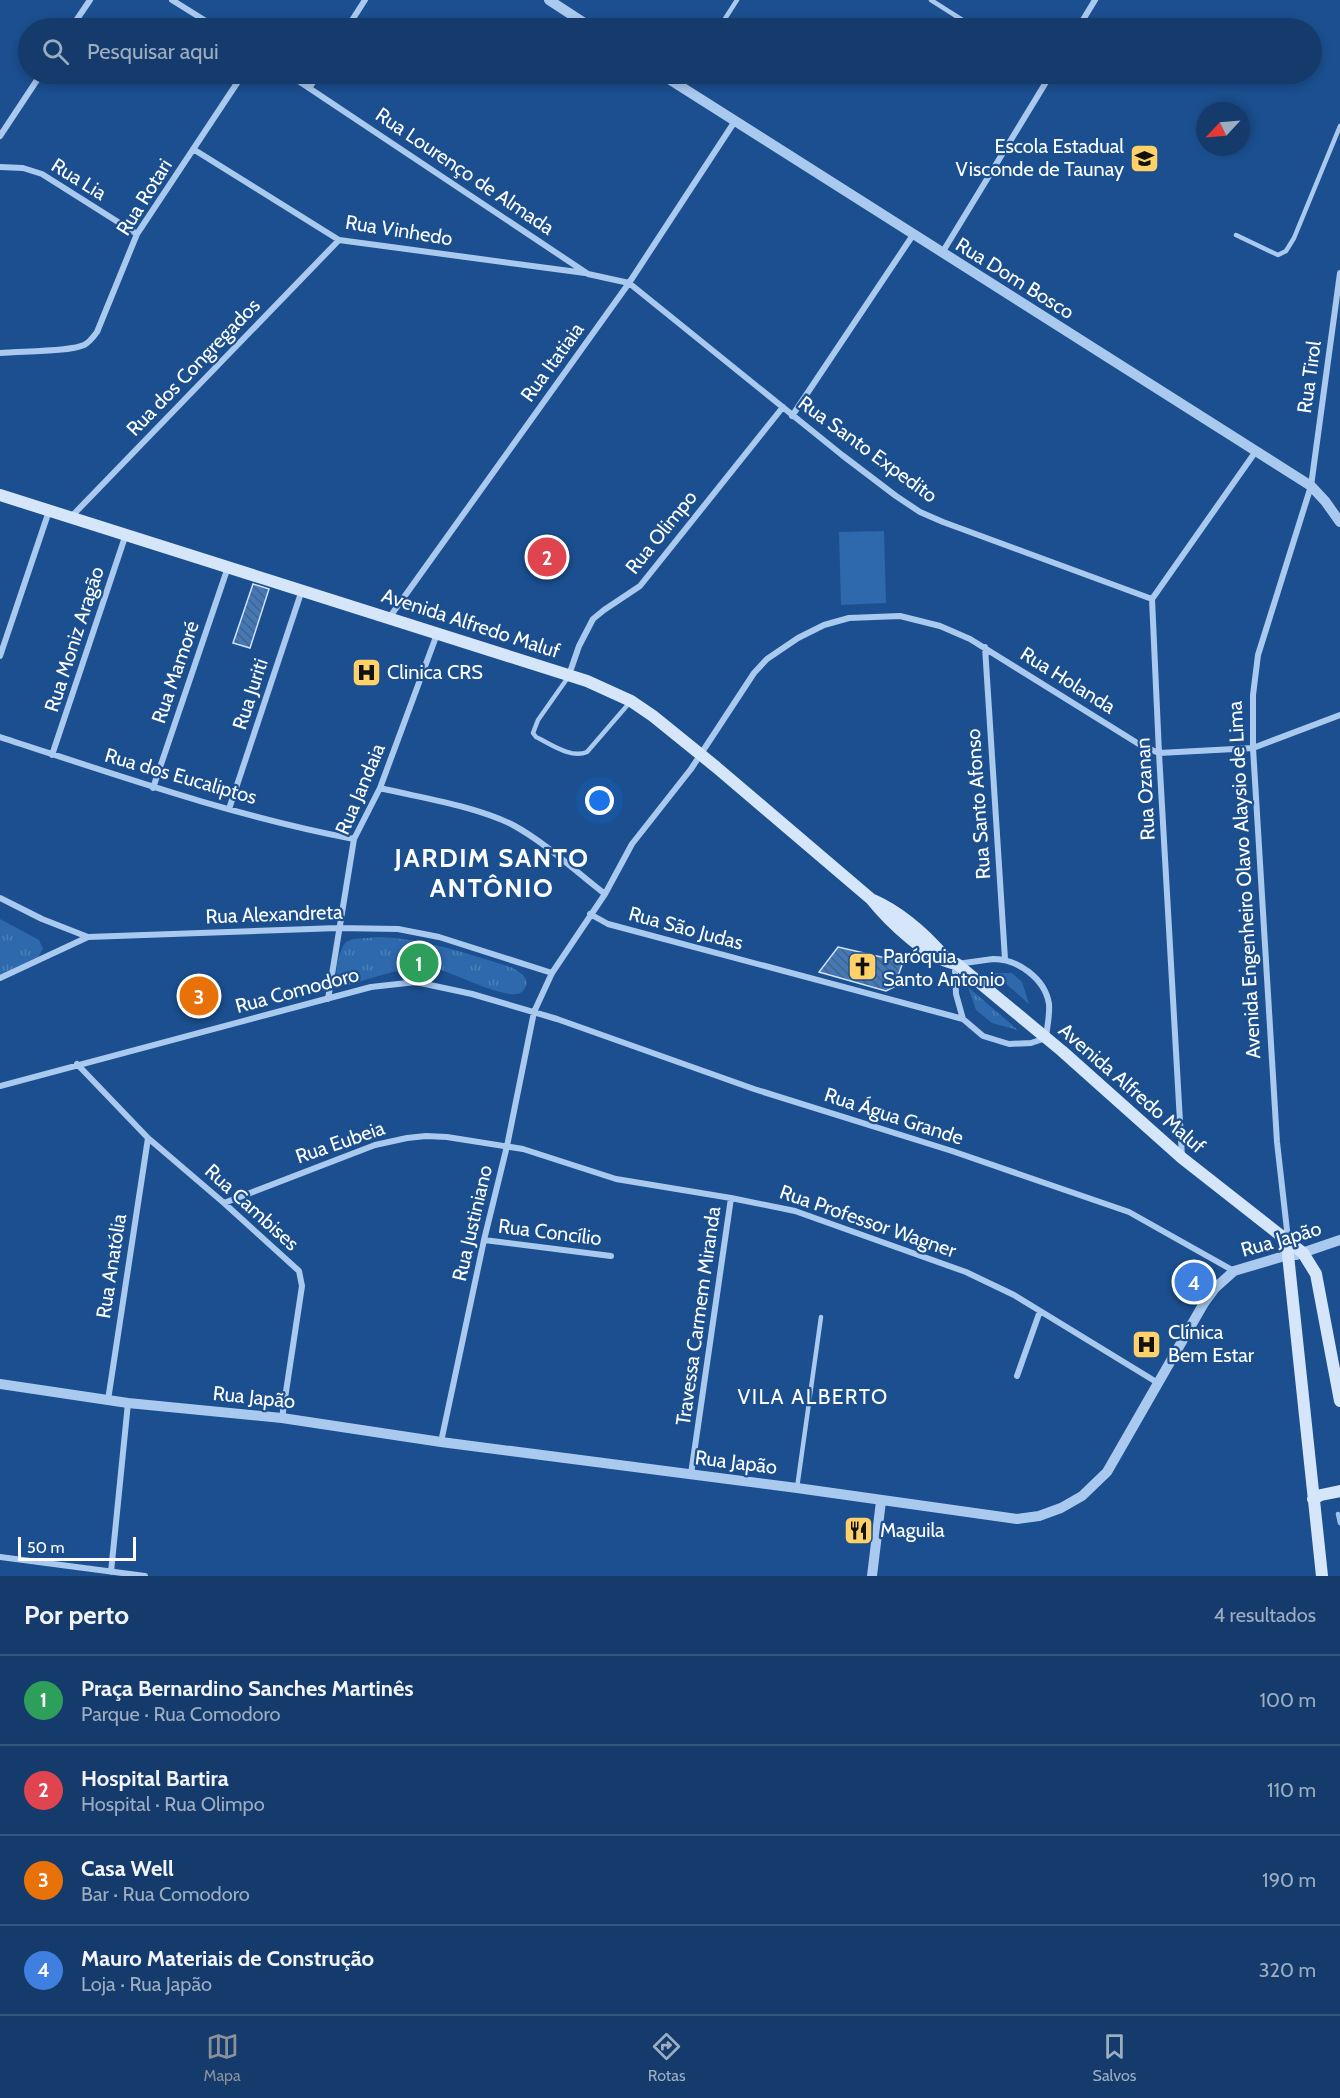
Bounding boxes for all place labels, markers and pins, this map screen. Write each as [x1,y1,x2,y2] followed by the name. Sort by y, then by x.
[956,134,1124,181] place label: Escola Estadual Visconde de Taunay
[1129,142,1161,174] school or university icon: Escola Estadual Visconde de Taunay
[528,534,566,580] pin: 2
[350,656,382,688] hospital icon: Clinica CRS
[387,660,483,684] place label: Clinica CRS
[400,940,438,986] pin: 1
[883,944,1005,991] place label: Paróquia Santo Antonio
[846,951,878,983] church icon: Paróquia Santo Antonio
[180,974,218,1018] pin: 3
[1174,1260,1214,1304] pin: 4
[1168,1320,1255,1367] place label: Clínica Bem Estar
[1131,1328,1163,1360] hospital icon: Clínica Bem Estar
[843,1514,875,1546] restaurant icon: Maguila
[880,1518,945,1542] place label: Maguila

